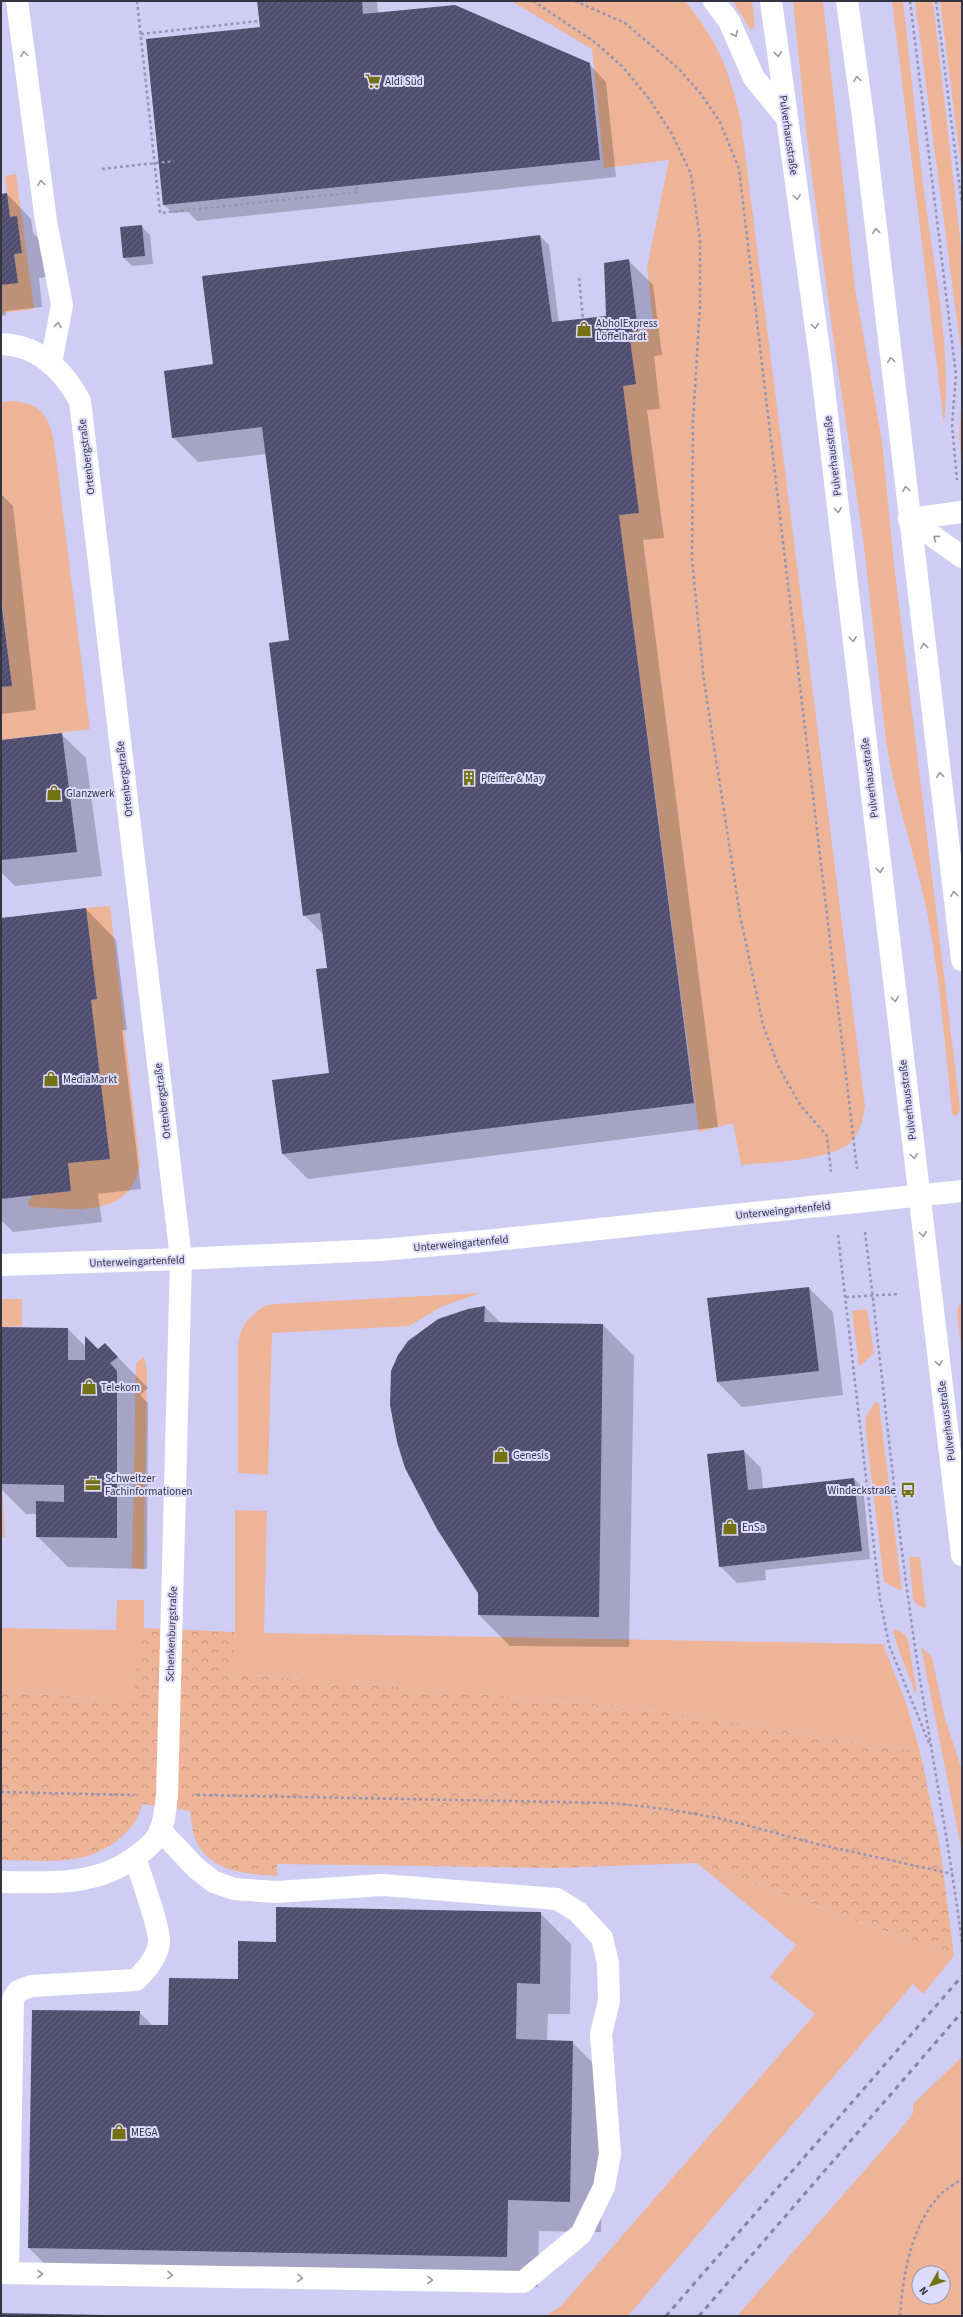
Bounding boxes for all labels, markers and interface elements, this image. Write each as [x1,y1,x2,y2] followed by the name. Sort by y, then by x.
[730,29,738,37] one-way arrow
[20,51,29,57] one-way arrow
[773,51,782,57] one-way arrow
[364,72,382,90] supermarket icon: Aldi Süd
[385,74,423,89] place label: Aldi Süd
[853,76,862,82] one-way arrow
[775,94,802,177] street label: Pulverhausstraße
[37,180,46,186] one-way arrow
[792,194,801,200] one-way arrow
[872,228,881,234] one-way arrow
[596,316,658,344] place label: AbholExpress Löffelhardt
[575,320,593,338] shop icon: AbholExpress Löffelhardt
[53,321,62,328] one-way arrow
[810,322,819,329] one-way arrow
[886,357,895,364] one-way arrow
[820,415,845,497] street label: Pulverhausstraße
[74,418,99,496] street label: Ortenbergstraße
[902,486,911,492] one-way arrow
[833,507,842,513] one-way arrow
[933,536,940,543] one-way arrow
[848,636,857,642] one-way arrow
[920,643,929,649] one-way arrow
[857,737,882,819] street label: Pulverhausstraße
[112,740,137,818] street label: Ortenbergstraße
[460,769,478,787] building icon: Pfeiffer & May
[481,771,544,786] place label: Pfeiffer & May
[935,772,944,778] one-way arrow
[45,784,63,802] shop icon: Glanzwerk
[66,786,115,801] place label: Glanzwerk
[875,867,884,873] one-way arrow
[950,891,959,897] one-way arrow
[891,996,900,1002] one-way arrow
[895,1059,920,1141] street label: Pulverhausstraße
[150,1062,175,1140] street label: Ortenbergstraße
[42,1070,60,1088] shop icon: MediaMarkt
[63,1072,117,1087] place label: MediaMarkt
[909,1153,918,1159] one-way arrow
[735,1198,831,1223] street label: Unterweingartenfeld
[918,1231,927,1237] one-way arrow
[413,1232,509,1255] street label: Unterweingartenfeld
[89,1252,185,1271] street label: Unterweingartenfeld
[934,1360,943,1366] one-way arrow
[80,1378,98,1396] shop icon: Telekom
[101,1380,140,1395] place label: Telekom
[934,1380,959,1462] street label: Pulverhausstraße
[492,1446,510,1464] shop icon: Genesis
[513,1448,549,1463] place label: Genesis
[105,1471,193,1499] place label: Schweitzer Fachinformationen
[84,1475,102,1493] office icon: Schweitzer Fachinformationen
[899,1481,917,1499] bus stop icon: Windeckstraße
[828,1483,897,1498] place label: Windeckstraße
[721,1518,739,1536] shop icon: EnSa
[742,1520,765,1535] place label: EnSa
[162,1586,181,1682] street label: Schenkenburgstraße
[110,2123,128,2141] shop icon: MEGA
[131,2125,158,2140] place label: MEGA
[911,2265,951,2305] north arrow
[37,2270,43,2278] one-way arrow
[167,2271,173,2279] one-way arrow
[297,2273,303,2282] one-way arrow
[427,2276,433,2284] one-way arrow
[915,2283,932,2299] text: N

